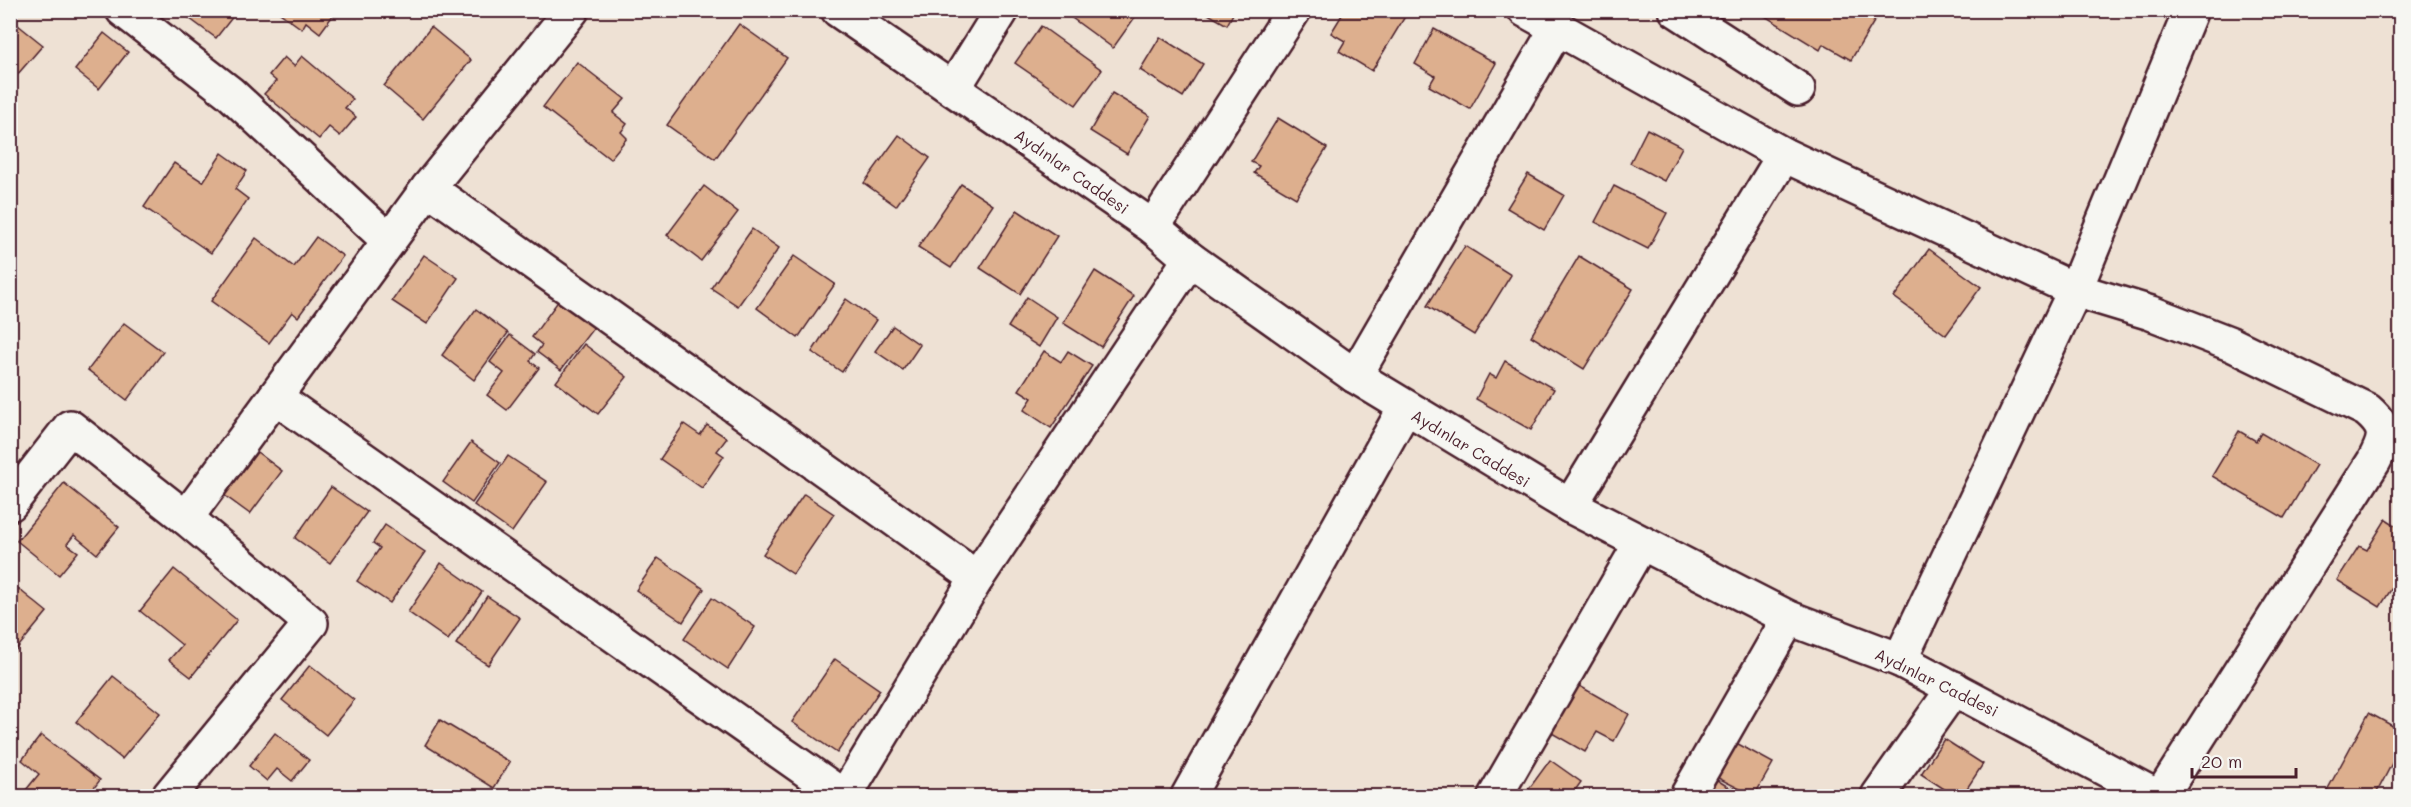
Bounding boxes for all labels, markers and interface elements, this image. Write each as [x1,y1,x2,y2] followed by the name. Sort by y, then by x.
[1011,124,1133,218] street label: Aydınlar Caddesi
[1408,404,1534,492] street label: Aydınlar Caddesi
[1872,643,2002,721] street label: Aydınlar Caddesi
[2192,741,2296,779] scale bar
[2201,749,2242,773] text: 20 m

